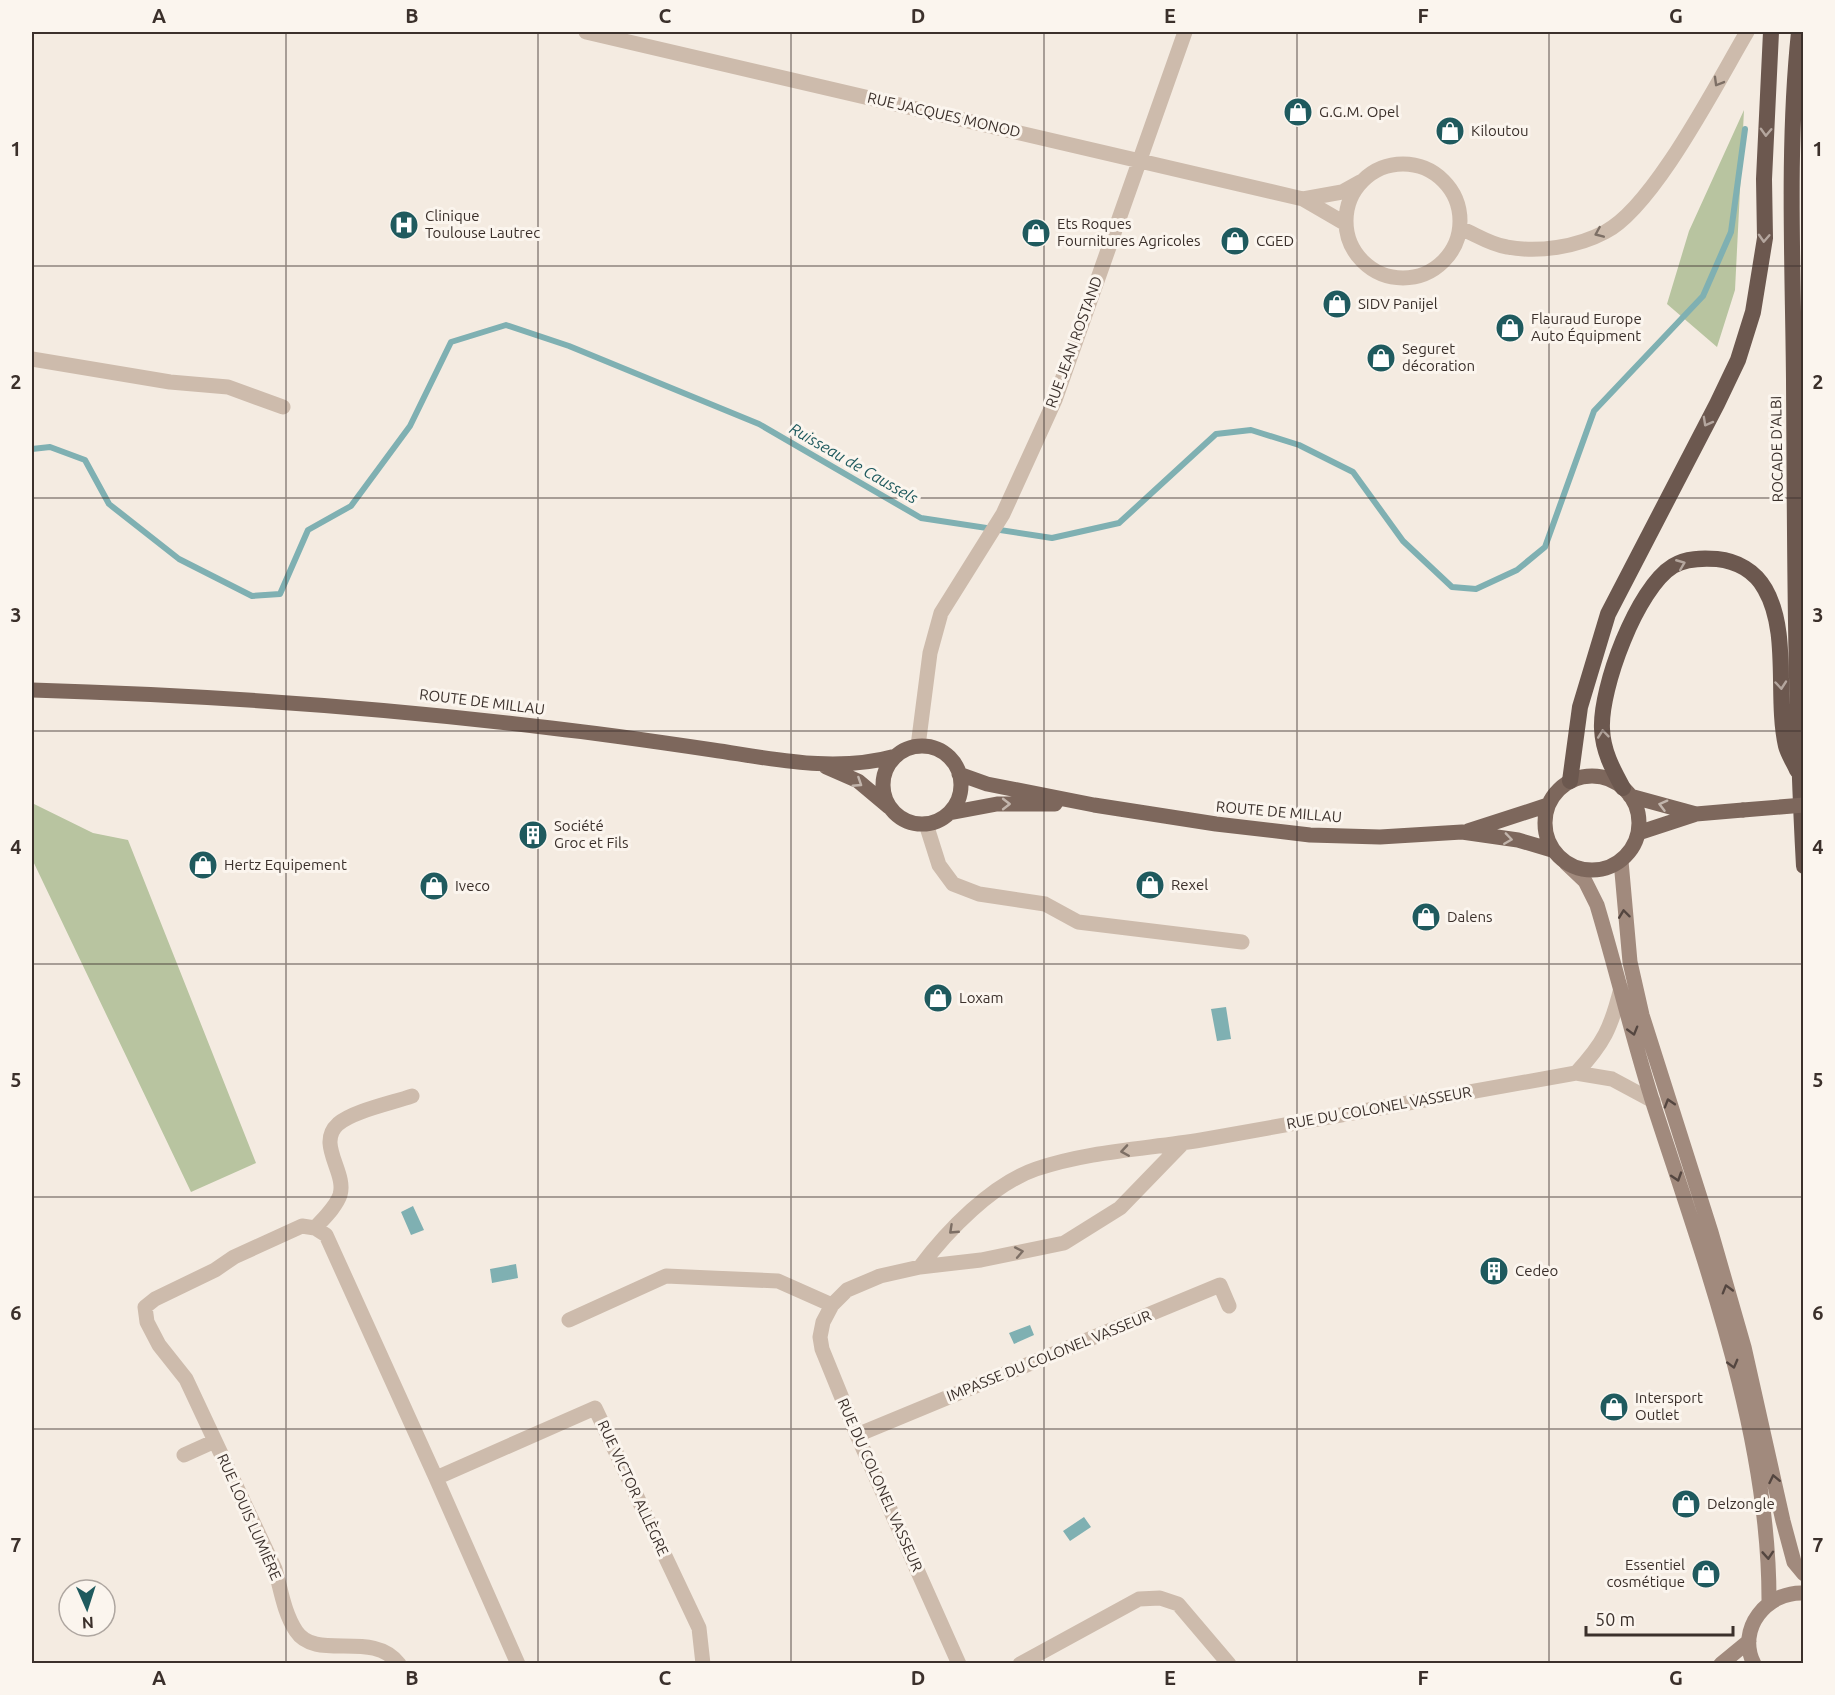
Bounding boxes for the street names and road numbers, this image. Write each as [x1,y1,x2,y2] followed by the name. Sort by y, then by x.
[866,89,1022,140] street label: RUE JACQUES MONOD
[1042,274,1105,410] street label: RUE JEAN ROSTAND
[1767,396,1786,502] street label: ROCADE D'ALBI
[418,685,546,718] street label: ROUTE DE MILLAU
[1215,798,1343,825] street label: ROUTE DE MILLAU
[1285,1083,1473,1132] street label: RUE DU COLONEL VASSEUR
[944,1307,1154,1404] street label: IMPASSE DU COLONEL VASSEUR
[835,1396,926,1574] street label: RUE DU COLONEL VASSEUR
[595,1417,672,1558] street label: RUE VICTOR ALLÈGRE
[214,1451,285,1583] street label: RUE LOUIS LUMIÈRE

